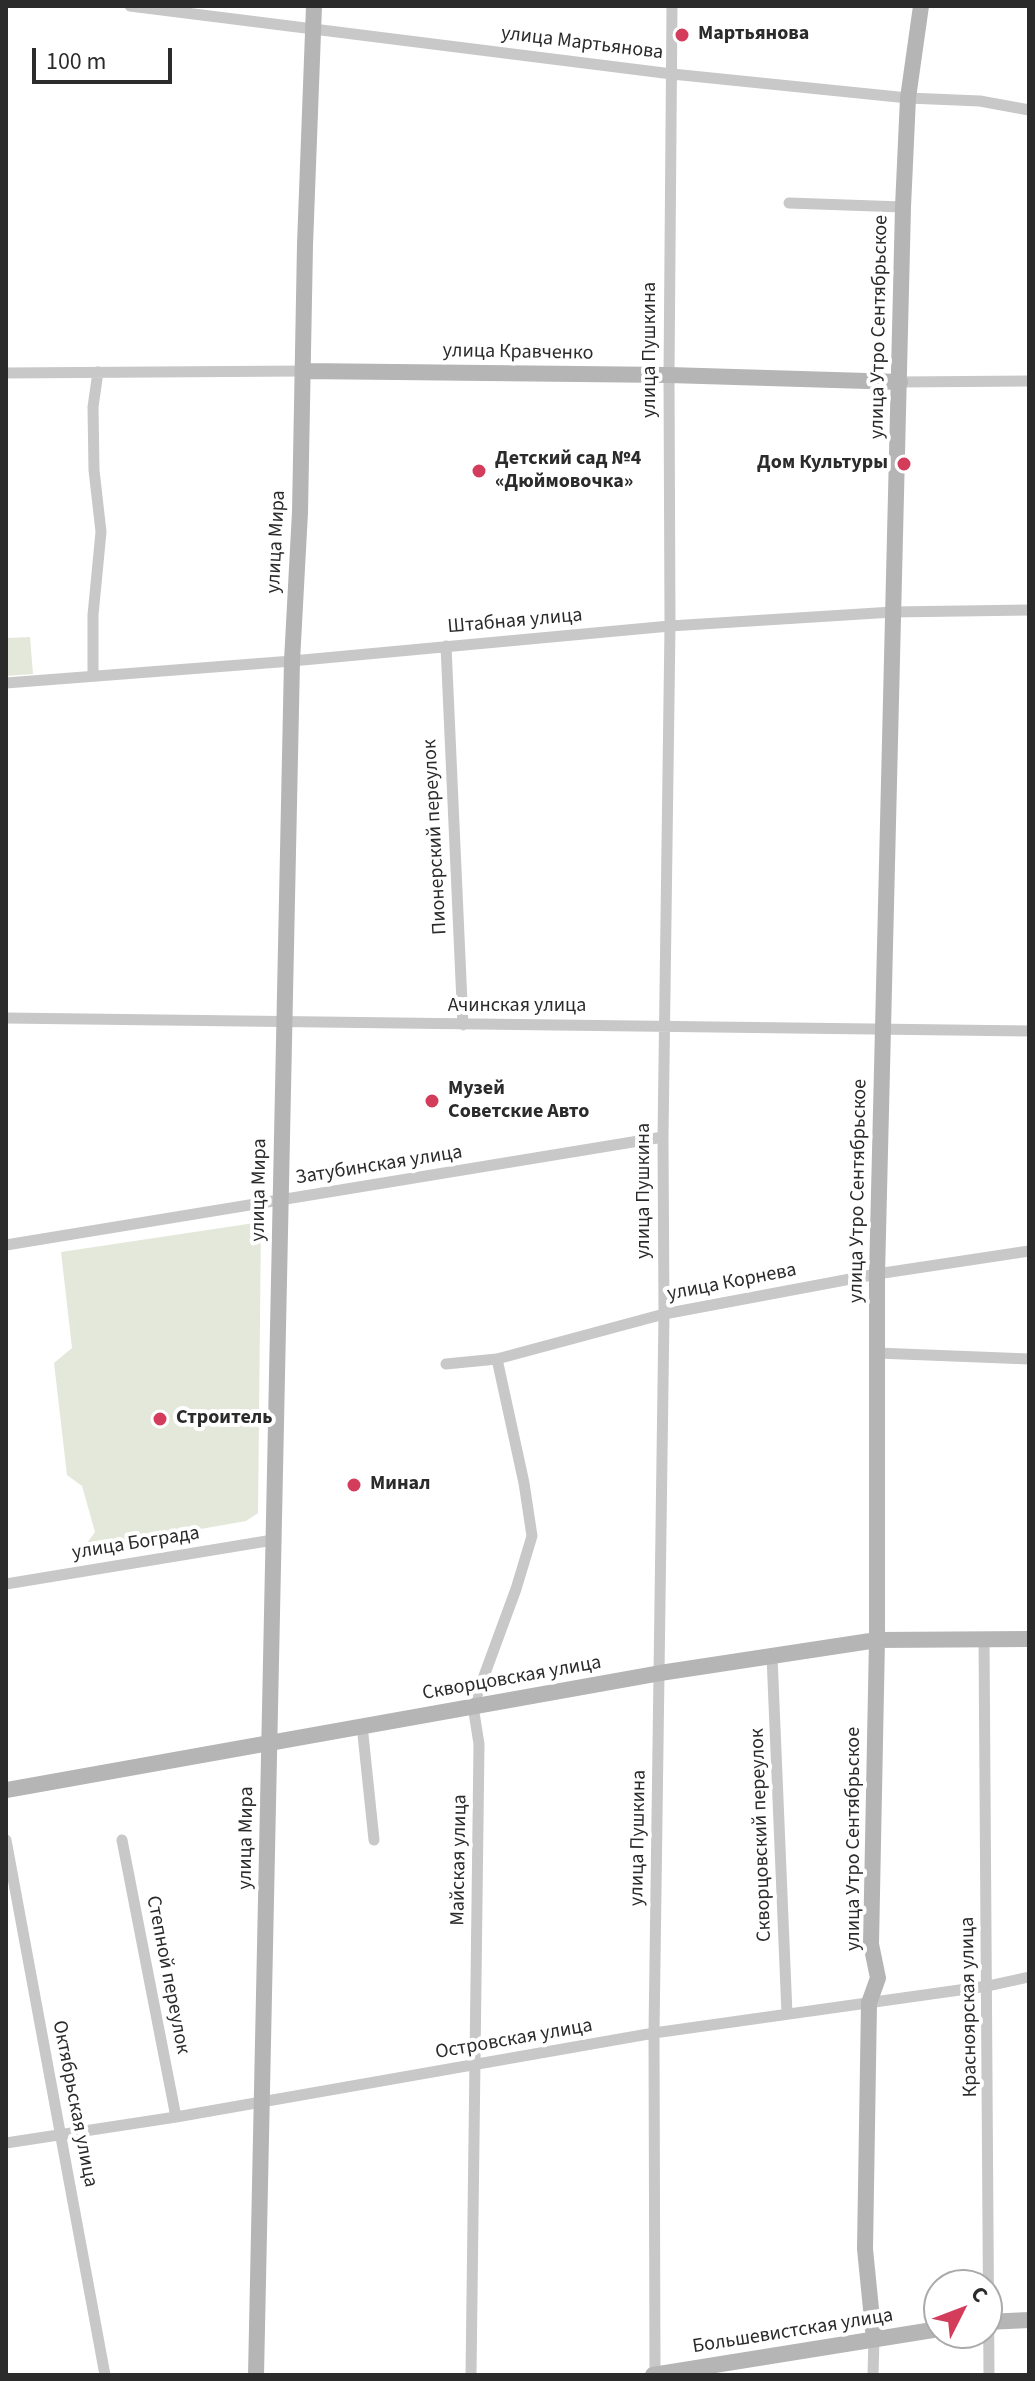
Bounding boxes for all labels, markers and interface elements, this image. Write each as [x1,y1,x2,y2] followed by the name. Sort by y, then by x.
[500,22,664,66] street label: улица Мартьянова
[698,23,809,47] place label: Мартьянова
[673,26,691,44] marker: Мартьянова
[36,32,176,82] scale bar
[46,44,106,79] text: 100 m
[866,215,894,439] street label: улица Утро Сентябрьское
[639,282,663,418] street label: улица Пушкина
[442,340,594,366] street label: улица Кравченко
[495,448,641,495] place label: Детский сад №4 «Дюймовочка»
[757,452,888,476] place label: Дом Культуры
[895,455,913,473] marker: Дом Культуры
[470,462,488,480] marker: Детский сад №4 «Дюймовочка»
[262,490,292,594] street label: улица Мира
[447,604,583,640] street label: Штабная улица
[419,739,453,935] street label: Пионерский переулок
[448,995,586,1019] street label: Ачинская улица
[448,1078,589,1125] place label: Музей Советские Авто
[845,1079,873,1303] street label: улица Утро Сентябрьское
[423,1092,441,1110] marker: Музей Советские Авто
[633,1123,657,1259] street label: улица Пушкина
[247,1138,273,1242] street label: улица Мира
[294,1141,464,1191] street label: Затубинская улица
[665,1259,799,1307] street label: улица Корнева
[176,1407,273,1431] place label: Строитель
[151,1410,169,1428] marker: Строитель
[370,1473,431,1497] place label: Минал
[345,1476,363,1494] marker: Минал
[71,1522,201,1566] street label: улица Бограда
[421,1651,603,1707] street label: Скворцовская улица
[843,1727,867,1951] street label: улица Утро Сентябрьское
[746,1728,778,1942] street label: Скворцовский переулок
[626,1770,652,1906] street label: улица Пушкина
[234,1786,260,1890] street label: улица Мира
[447,1794,473,1926] street label: Майская улица
[140,1894,194,2056] street label: Степной переулок
[956,1916,984,2098] street label: Красноярская улица
[434,2014,594,2066] street label: Островская улица
[46,2019,102,2189] street label: Октябрьская улица
[923,2269,1003,2349] north arrow
[963,2279,996,2310] text: С
[691,2304,895,2360] street label: Большевистская улица

